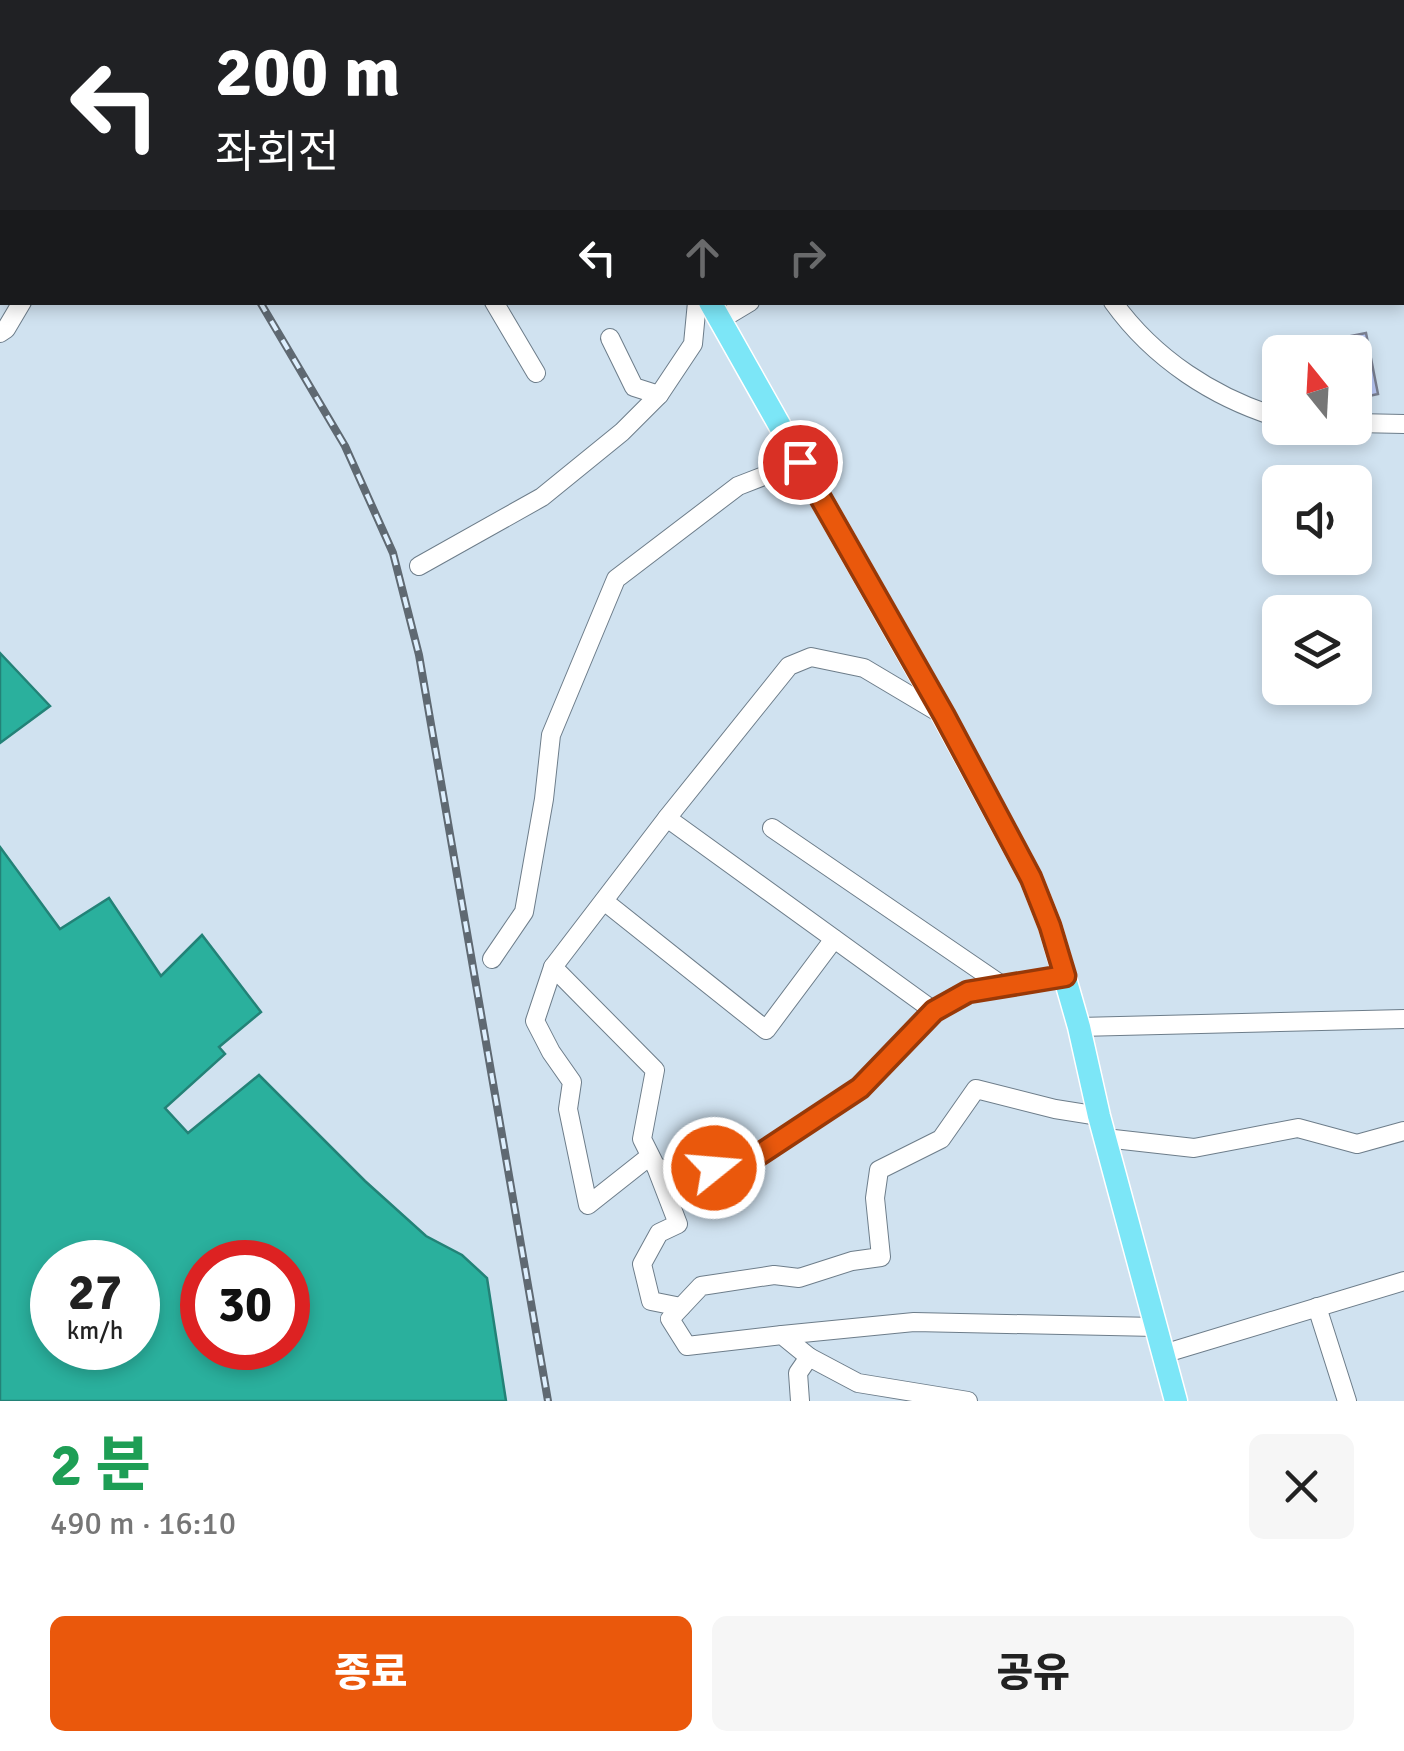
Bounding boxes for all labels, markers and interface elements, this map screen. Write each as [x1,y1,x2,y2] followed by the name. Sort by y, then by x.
[215,29,400,115] text: 200 m
[50,40,180,170] icon: left
[215,125,339,180] text: 좌회전
[570,230,625,285] icon: left
[675,230,730,285] icon: ahead
[780,230,835,285] icon: right
[1262,335,1372,445] north arrow
[1262,335,1372,705] map controls
[758,420,843,505] pin
[773,435,828,490] icon: arrive
[1262,465,1372,575] button: sound
[1262,595,1372,705] button: layers
[662,1116,766,1220] position arrow
[180,1240,310,1370] speed limit sign: 30
[68,1262,122,1324] text: 27
[67,1315,123,1346] text: km/h
[50,1429,151,1503] text: 2 분
[1249,1434,1354,1539] button: close
[50,1504,236,1543] text: 490 m · 16:10
[50,1616,692,1731] button: 종료
[712,1616,1354,1731] button: 공유

